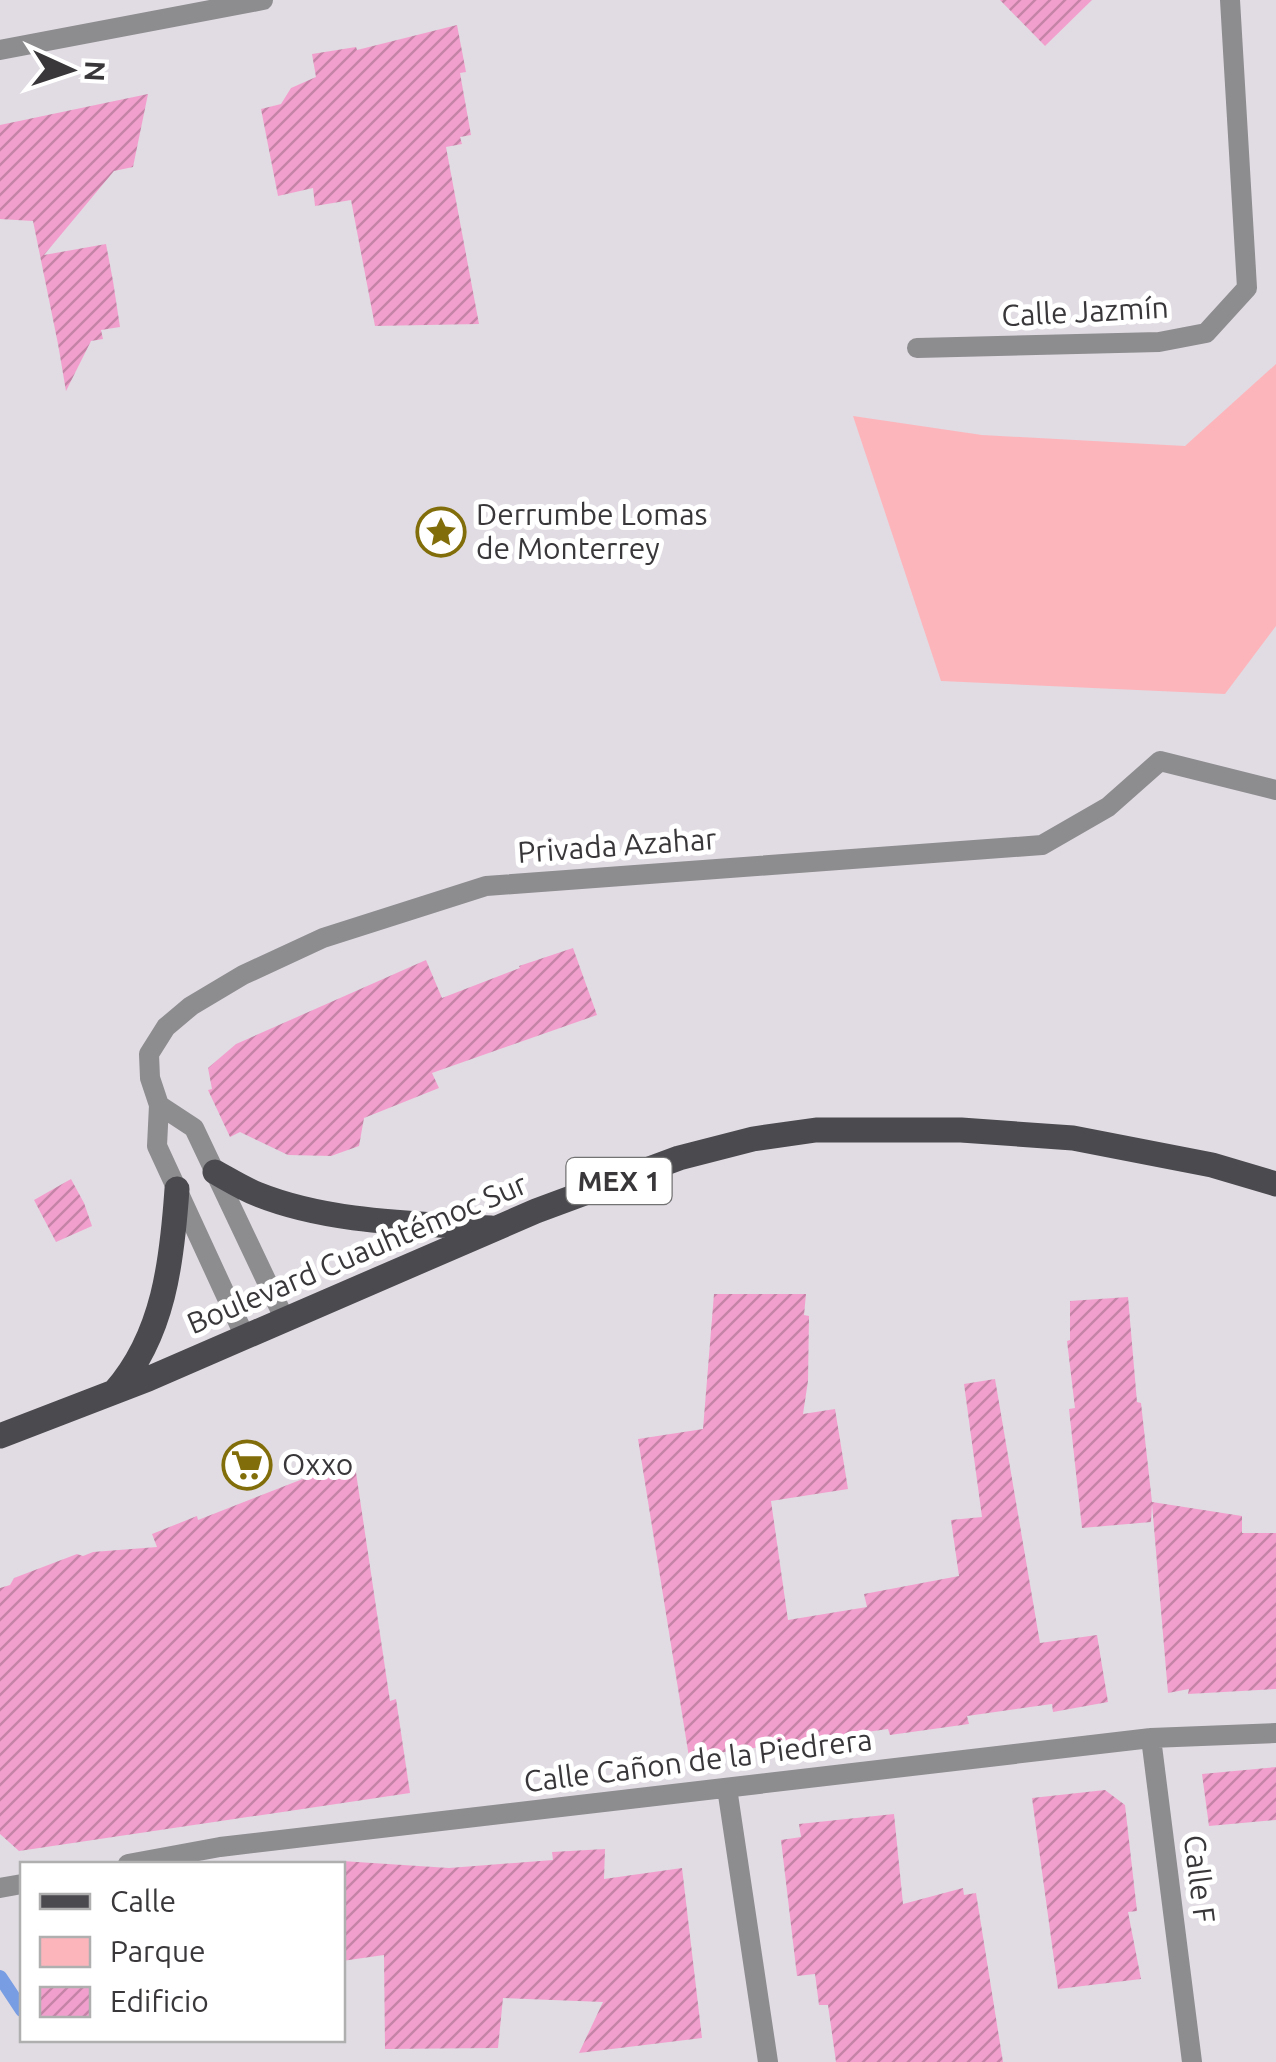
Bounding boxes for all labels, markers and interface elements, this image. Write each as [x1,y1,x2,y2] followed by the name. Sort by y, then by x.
[20,20,120,120] north arrow
[79,60,111,83] text: N
[1001,290,1169,332] street label: Calle Jazmín
[476,497,708,565] place label: Derrumbe Lomas de Monterrey
[415,506,467,558] place icon: Derrumbe Lomas de Monterrey
[516,821,718,869] street label: Privada Azahar
[566,1158,672,1204] road number: MEX 1
[182,1166,532,1340] street label: Boulevard Cuauhtémoc Sur
[221,1439,273,1491] supermarket icon: Oxxo
[282,1447,353,1481] place label: Oxxo
[522,1722,874,1798] street label: Calle Cañon de la Piedrera
[1178,1833,1222,1925] street label: Calle F
[20,1862,345,2042] legend
[110,1884,176,1918] text: Calle
[110,1934,206,1968] text: Parque
[110,1984,209,2018] text: Edificio

